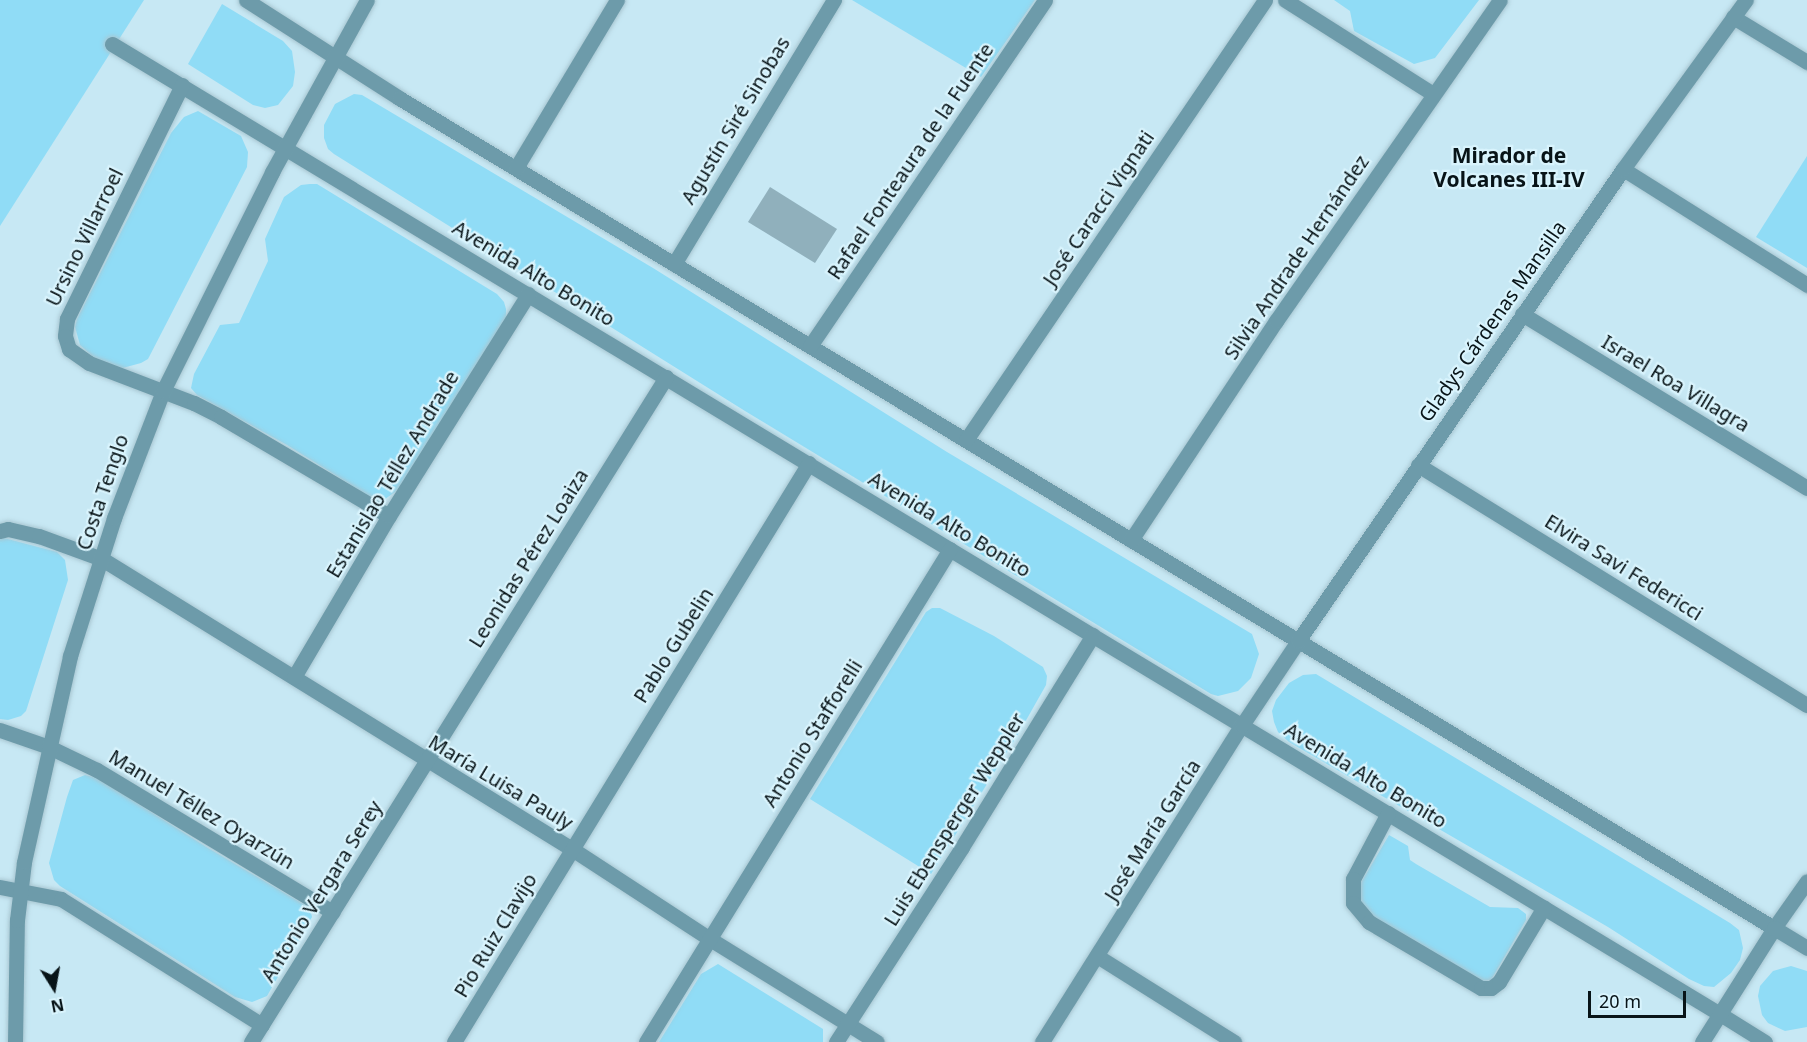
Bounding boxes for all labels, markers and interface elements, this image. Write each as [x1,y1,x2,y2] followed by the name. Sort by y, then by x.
[675,32,795,208] street label: Agustín Siré Sinobas
[822,38,998,284] street label: Rafael Fonteaura de la Fuente
[1037,126,1159,290] street label: José Caracci Vignati
[1433,142,1585,192] district label: Mirador de Volcanes III-IV
[1219,150,1373,364] street label: Silvia Andrade Hernández
[40,164,128,310] street label: Ursino Villarroel
[449,215,619,331] street label: Avenida Alto Bonito
[1413,216,1571,426] street label: Gladys Cárdenas Mansilla
[1598,329,1754,437] street label: Israel Roa Villagra
[321,366,463,582] street label: Estanislao Téllez Andrade
[71,431,133,553] street label: Costa Tenglo
[463,464,593,652] street label: Leonidas Pérez Loaiza
[865,466,1035,582] street label: Avenida Alto Bonito
[1541,509,1707,625] street label: Elvira Savi Federicci
[628,583,718,707] street label: Pablo Gubelin
[757,655,867,811] street label: Antonio Stafforelli
[878,708,1030,930] street label: Luis Ebensperger Weppler
[1281,717,1451,833] street label: Avenida Alto Bonito
[424,729,578,835] street label: María Luisa Pauly
[105,744,299,874] street label: Manuel Téllez Oyarzún
[1099,755,1205,905] street label: José María García
[255,796,387,986] street label: Antonio Vergara Serey
[448,869,542,1001] street label: Pio Ruiz Clavijo
[24,958,84,1018] north arrow
[1591,979,1688,1017] scale bar
[1599,989,1641,1013] text: 20 m
[49,994,66,1018] text: N

